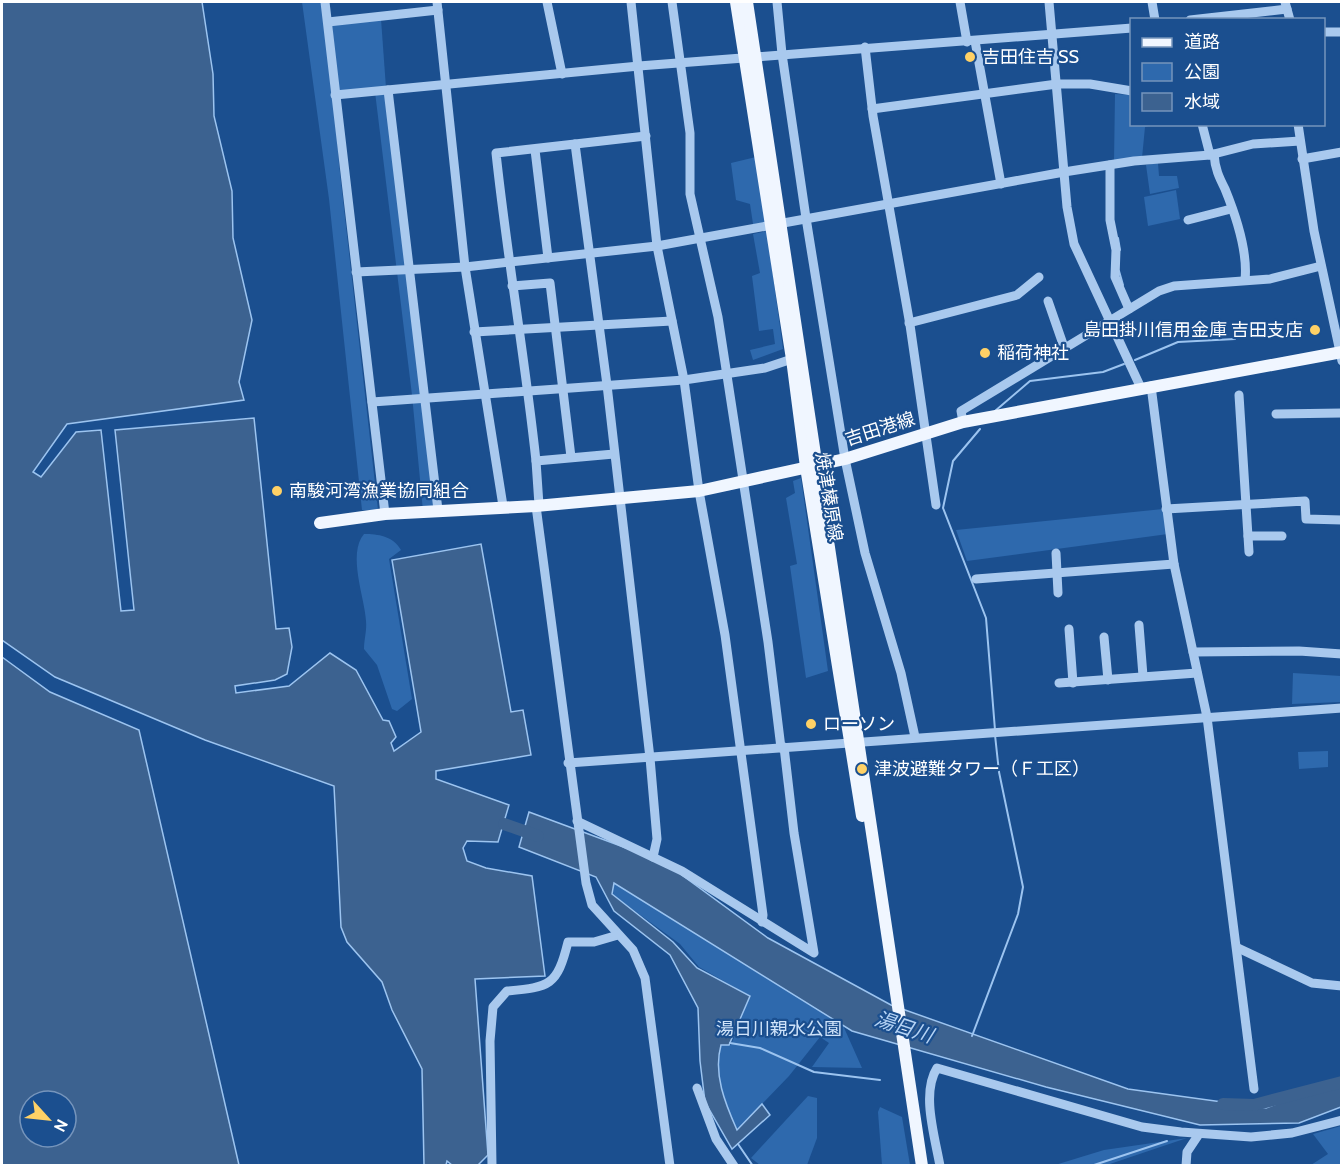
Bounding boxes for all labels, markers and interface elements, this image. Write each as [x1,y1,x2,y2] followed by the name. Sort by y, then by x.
[1130,18,1325,126] legend
[1184,31,1220,53] text: 道路
[982,46,1079,68] place label: 吉田住吉 SS
[963,50,977,64] marker: 吉田住吉 SS
[1184,61,1220,83] text: 公園
[1184,91,1220,113] text: 水域
[1083,319,1303,341] place label: 島田掛川信用金庫 吉田支店
[1308,323,1322,337] marker: 島田掛川信用金庫 吉田支店
[997,342,1069,364] place label: 稲荷神社
[978,346,992,360] marker: 稲荷神社
[842,407,918,451] street label: 吉田港線
[811,451,847,543] street label: 焼津榛原線
[289,480,469,502] place label: 南駿河湾漁業協同組合
[270,484,284,498] marker: 南駿河湾漁業協同組合
[823,713,895,735] place label: ローソン
[804,717,818,731] marker: ローソン
[874,758,1090,780] place label: 津波避難タワー（Ｆ工区）
[855,762,869,776] marker: 津波避難タワー（Ｆ工区）
[872,1006,938,1048] water label: 湯日川
[716,1018,842,1040] park label: 湯日川親水公園
[18,1089,78,1149] north arrow
[50,1116,72,1135] text: N

